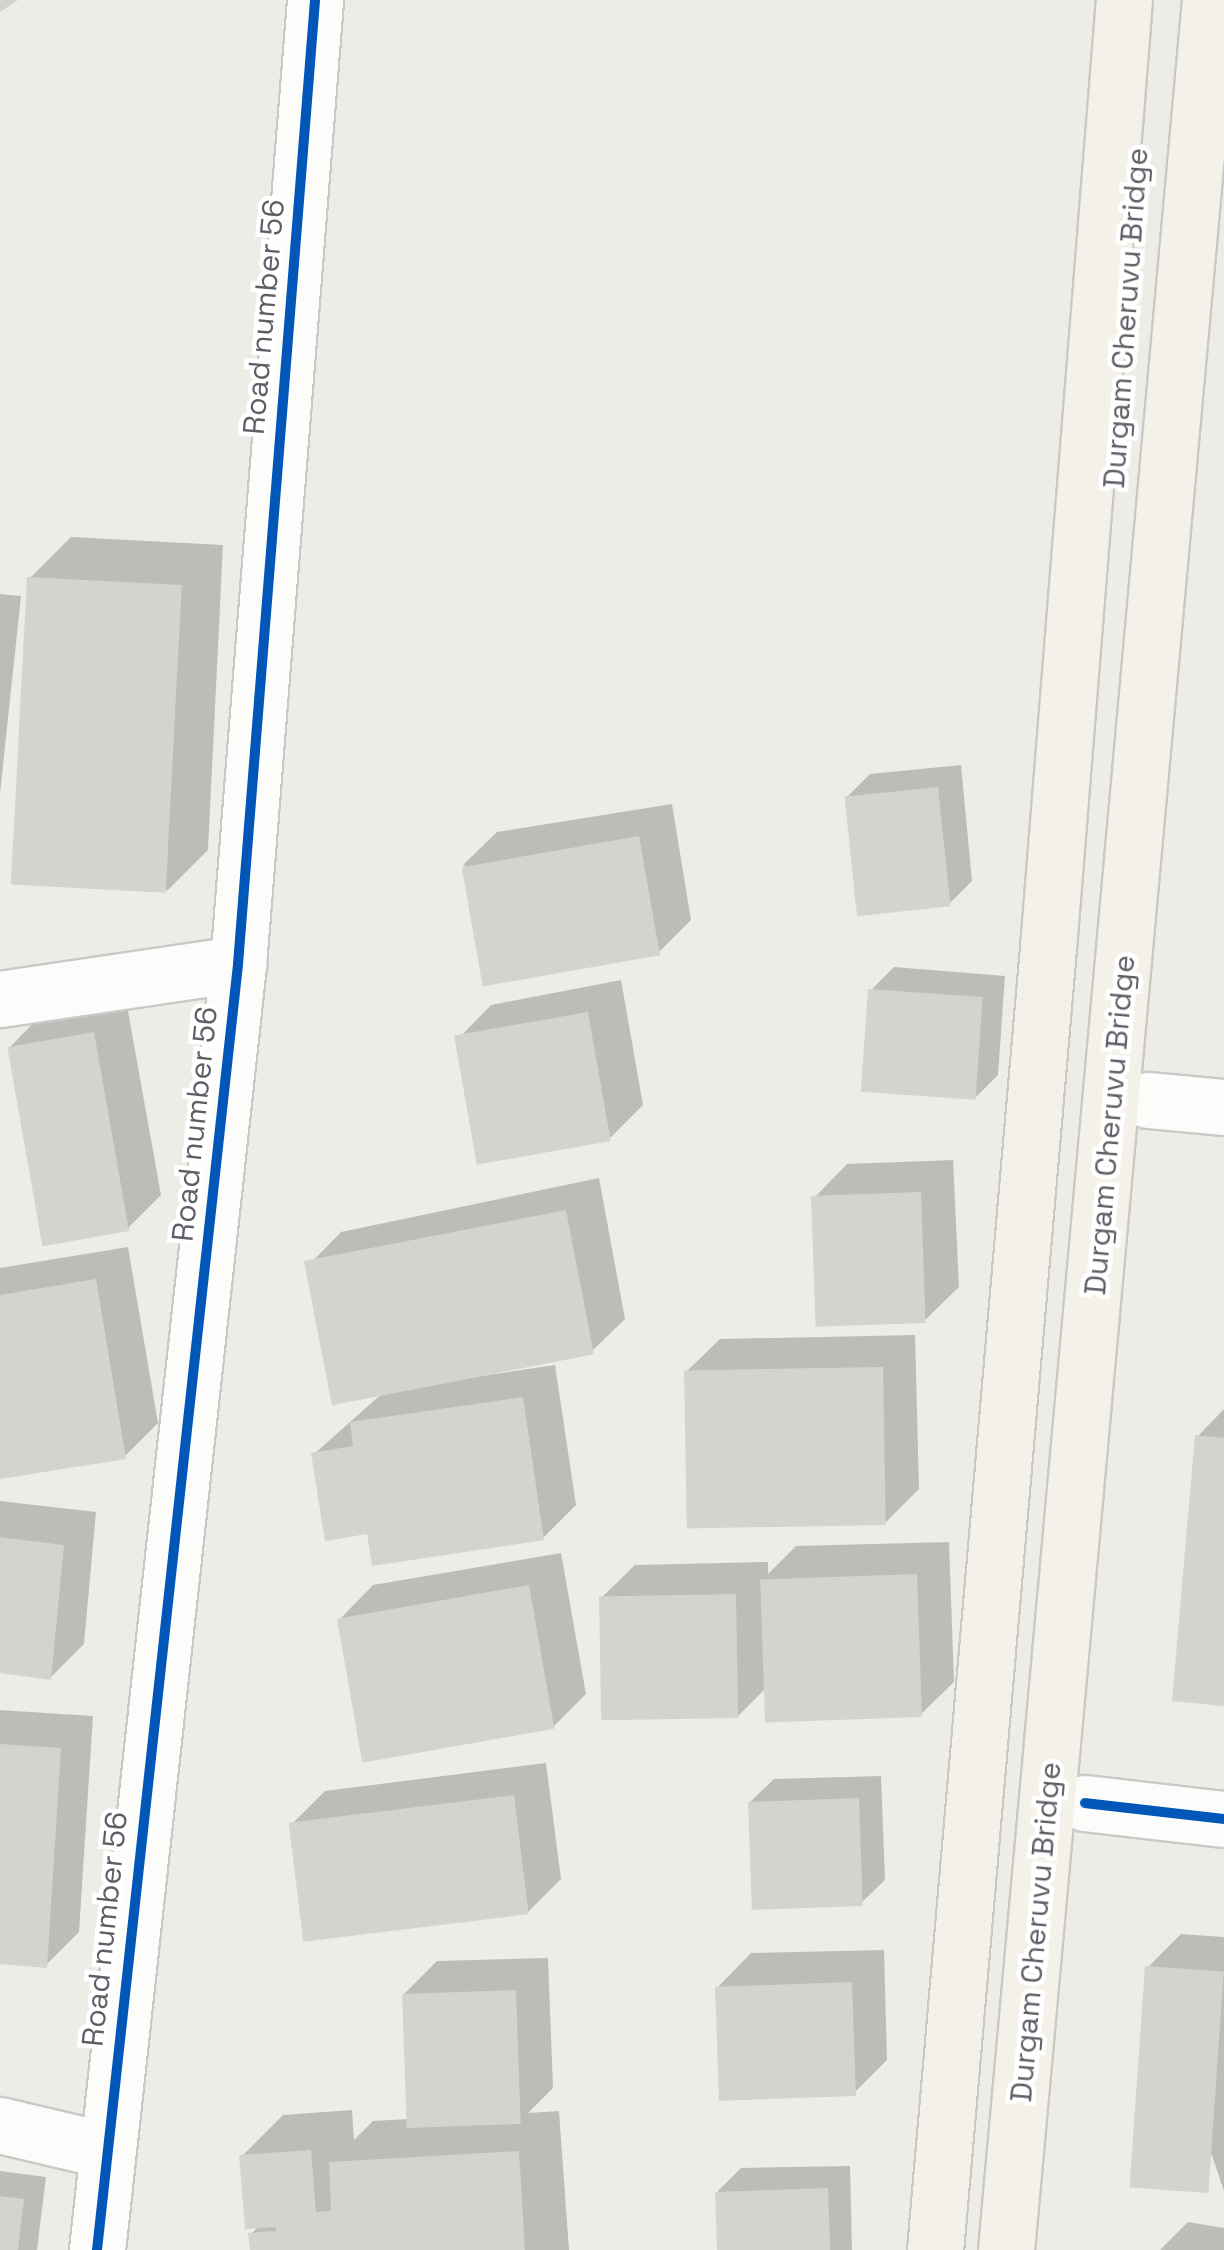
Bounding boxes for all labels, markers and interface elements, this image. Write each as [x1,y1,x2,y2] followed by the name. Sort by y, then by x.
[1096,147,1156,489] street label: Durgam Cheruvu Bridge
[236,198,292,436] street label: Road number 56
[1077,953,1143,1297] street label: Durgam Cheruvu Bridge
[165,1005,225,1243] street label: Road number 56
[1003,1760,1069,2104] street label: Durgam Cheruvu Bridge
[75,1810,135,2048] street label: Road number 56

